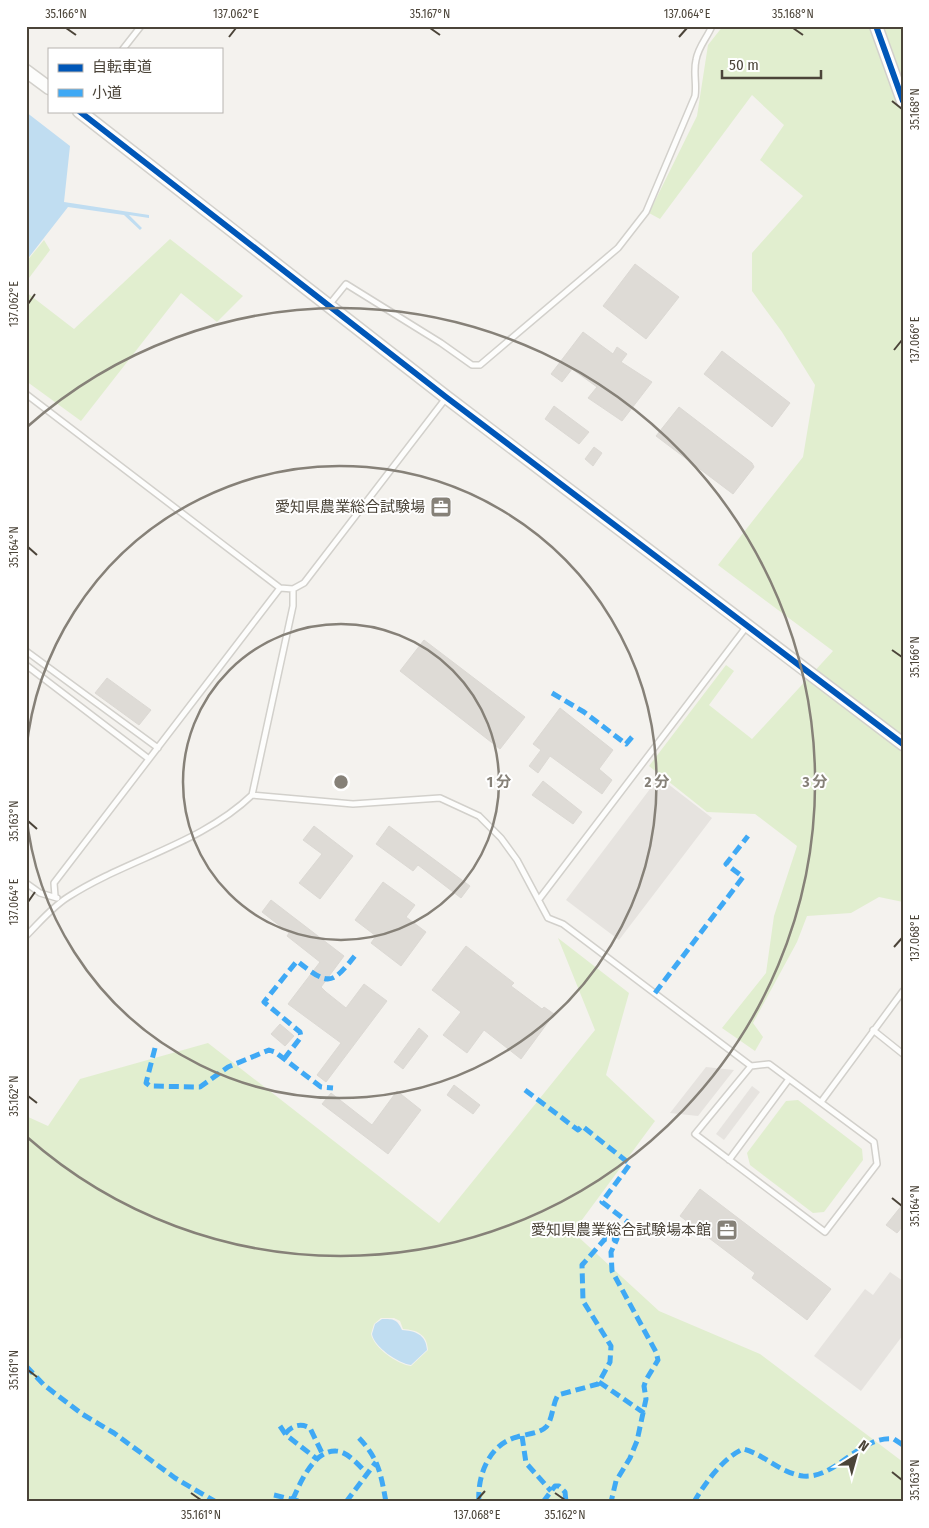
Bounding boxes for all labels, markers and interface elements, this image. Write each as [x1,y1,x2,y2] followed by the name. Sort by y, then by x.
[45,7,87,21] text: 35.166°N
[213,7,259,21] text: 137.062°E
[410,7,450,21] text: 35.167°N
[664,7,711,21] text: 137.064°E
[772,7,814,21] text: 35.168°N
[48,48,222,112] legend
[722,48,820,80] scale bar
[729,56,759,74] text: 50 m
[92,58,152,76] text: 自転車道
[92,84,122,102] text: 小道
[908,88,922,130] text: 35.168°N
[7,281,21,327] text: 137.062°E
[908,316,922,363] text: 137.066°E
[429,495,453,519] office icon: 愛知県農業総合試験場
[275,498,425,516] place label: 愛知県農業総合試験場
[7,526,21,568] text: 35.164°N
[908,636,922,678] text: 35.166°N
[332,773,350,791] centre of rings
[487,773,511,791] text: 1 分
[643,773,670,791] text: 2 分
[801,773,828,791] text: 3 分
[7,800,21,842] text: 35.163°N
[7,878,21,925] text: 137.064°E
[908,914,922,961] text: 137.068°E
[7,1076,21,1117] text: 35.162°N
[908,1185,922,1227] text: 35.164°N
[715,1218,739,1242] office icon: 愛知県農業総合試験場本館
[531,1221,711,1239] place label: 愛知県農業総合試験場本館
[7,1350,21,1390] text: 35.161°N
[832,1430,882,1480] north arrow
[855,1437,872,1455] text: N
[908,1459,922,1501] text: 35.163°N
[181,1508,221,1522] text: 35.161°N
[454,1508,501,1522] text: 137.068°E
[545,1508,586,1522] text: 35.162°N

